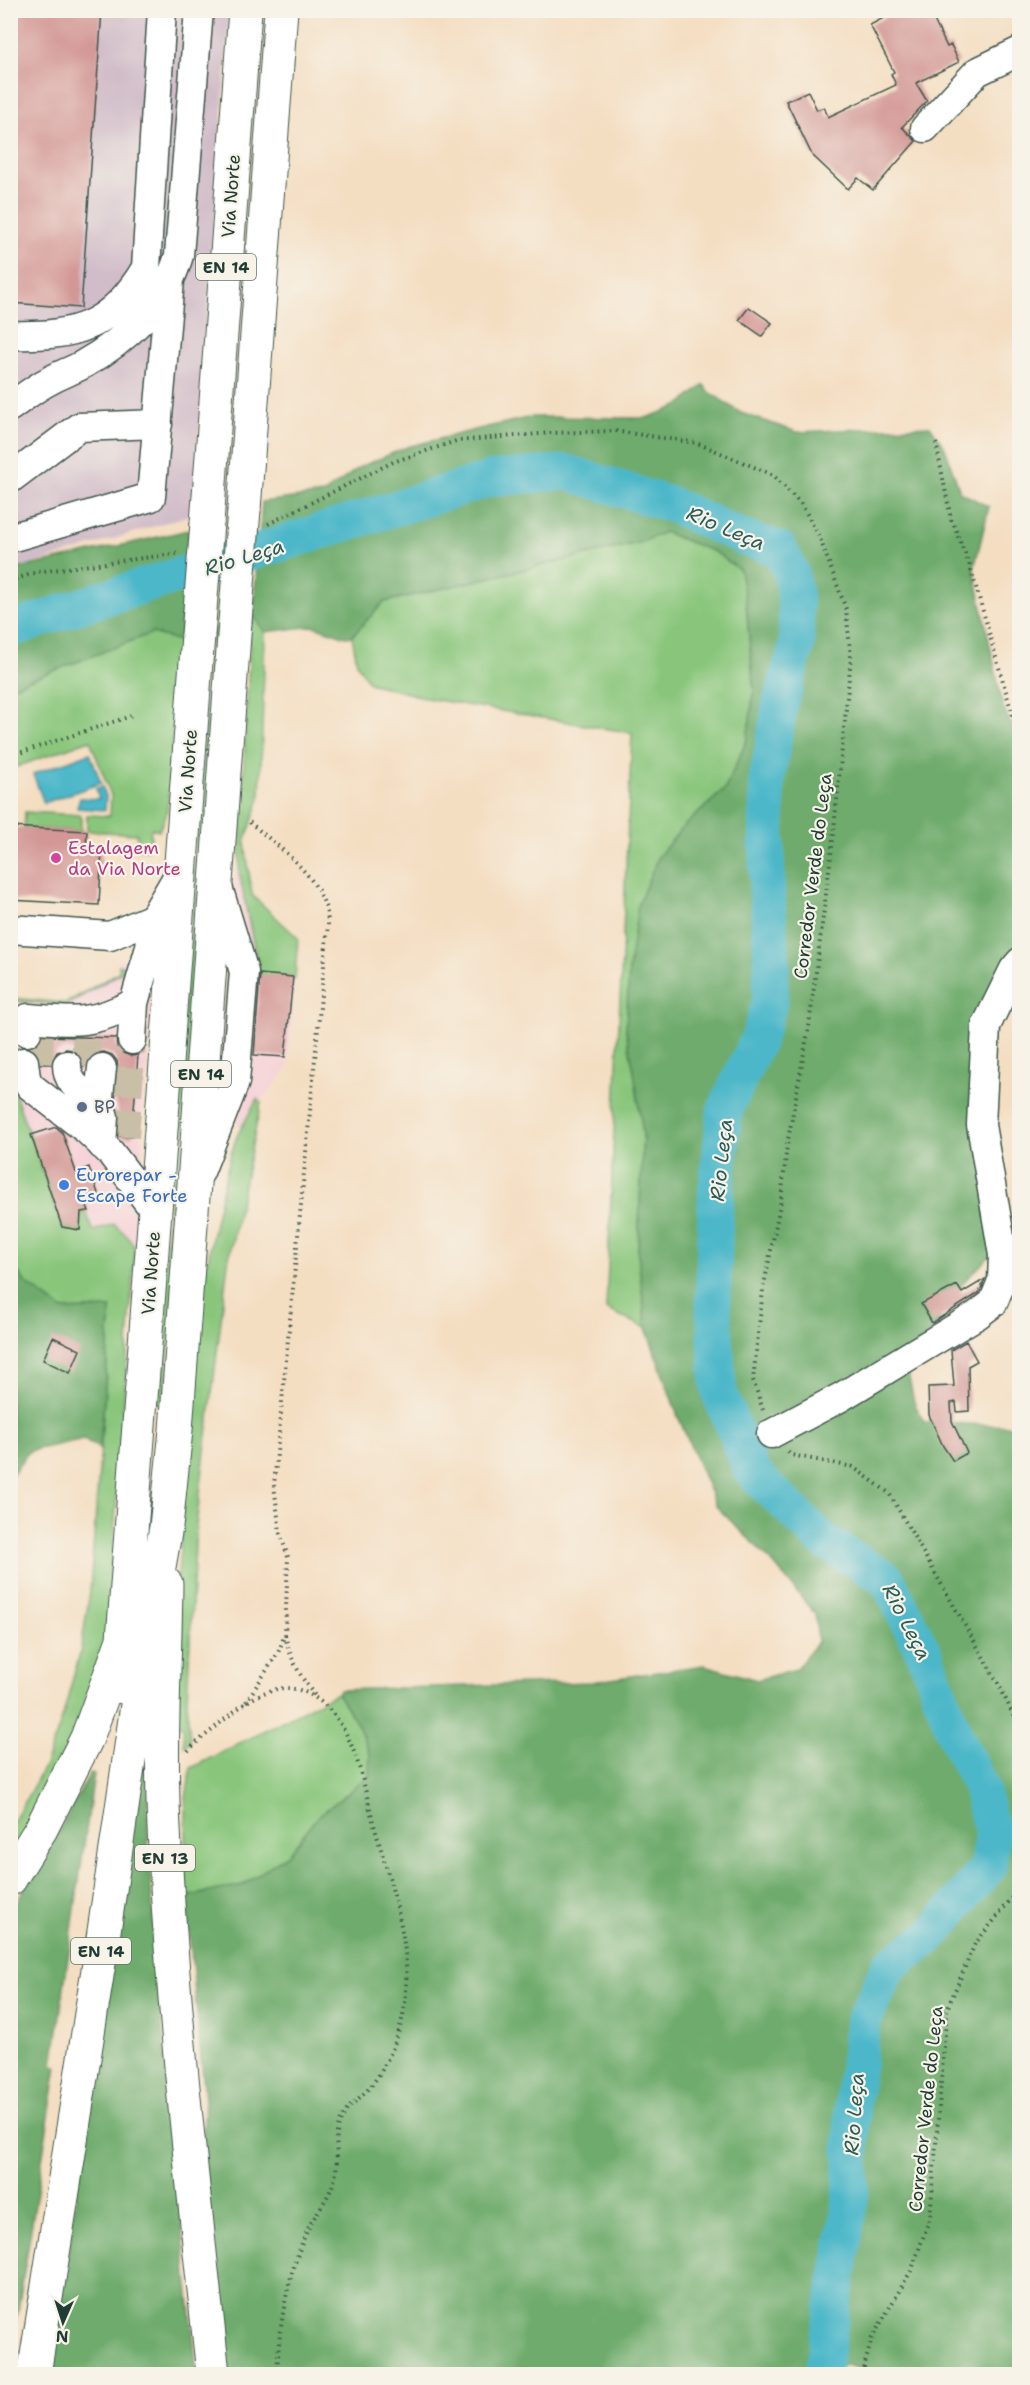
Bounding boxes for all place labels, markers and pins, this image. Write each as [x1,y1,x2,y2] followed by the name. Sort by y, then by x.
[68,836,181,881] place label: Estalagem da Via Norte
[49,851,63,865] marker: Estalagem da Via Norte
[94,1095,115,1119] place label: BP
[75,1100,89,1114] marker: BP
[76,1163,187,1208] place label: Eurorepar - Escape Forte
[57,1178,71,1192] marker: Eurorepar - Escape Forte

